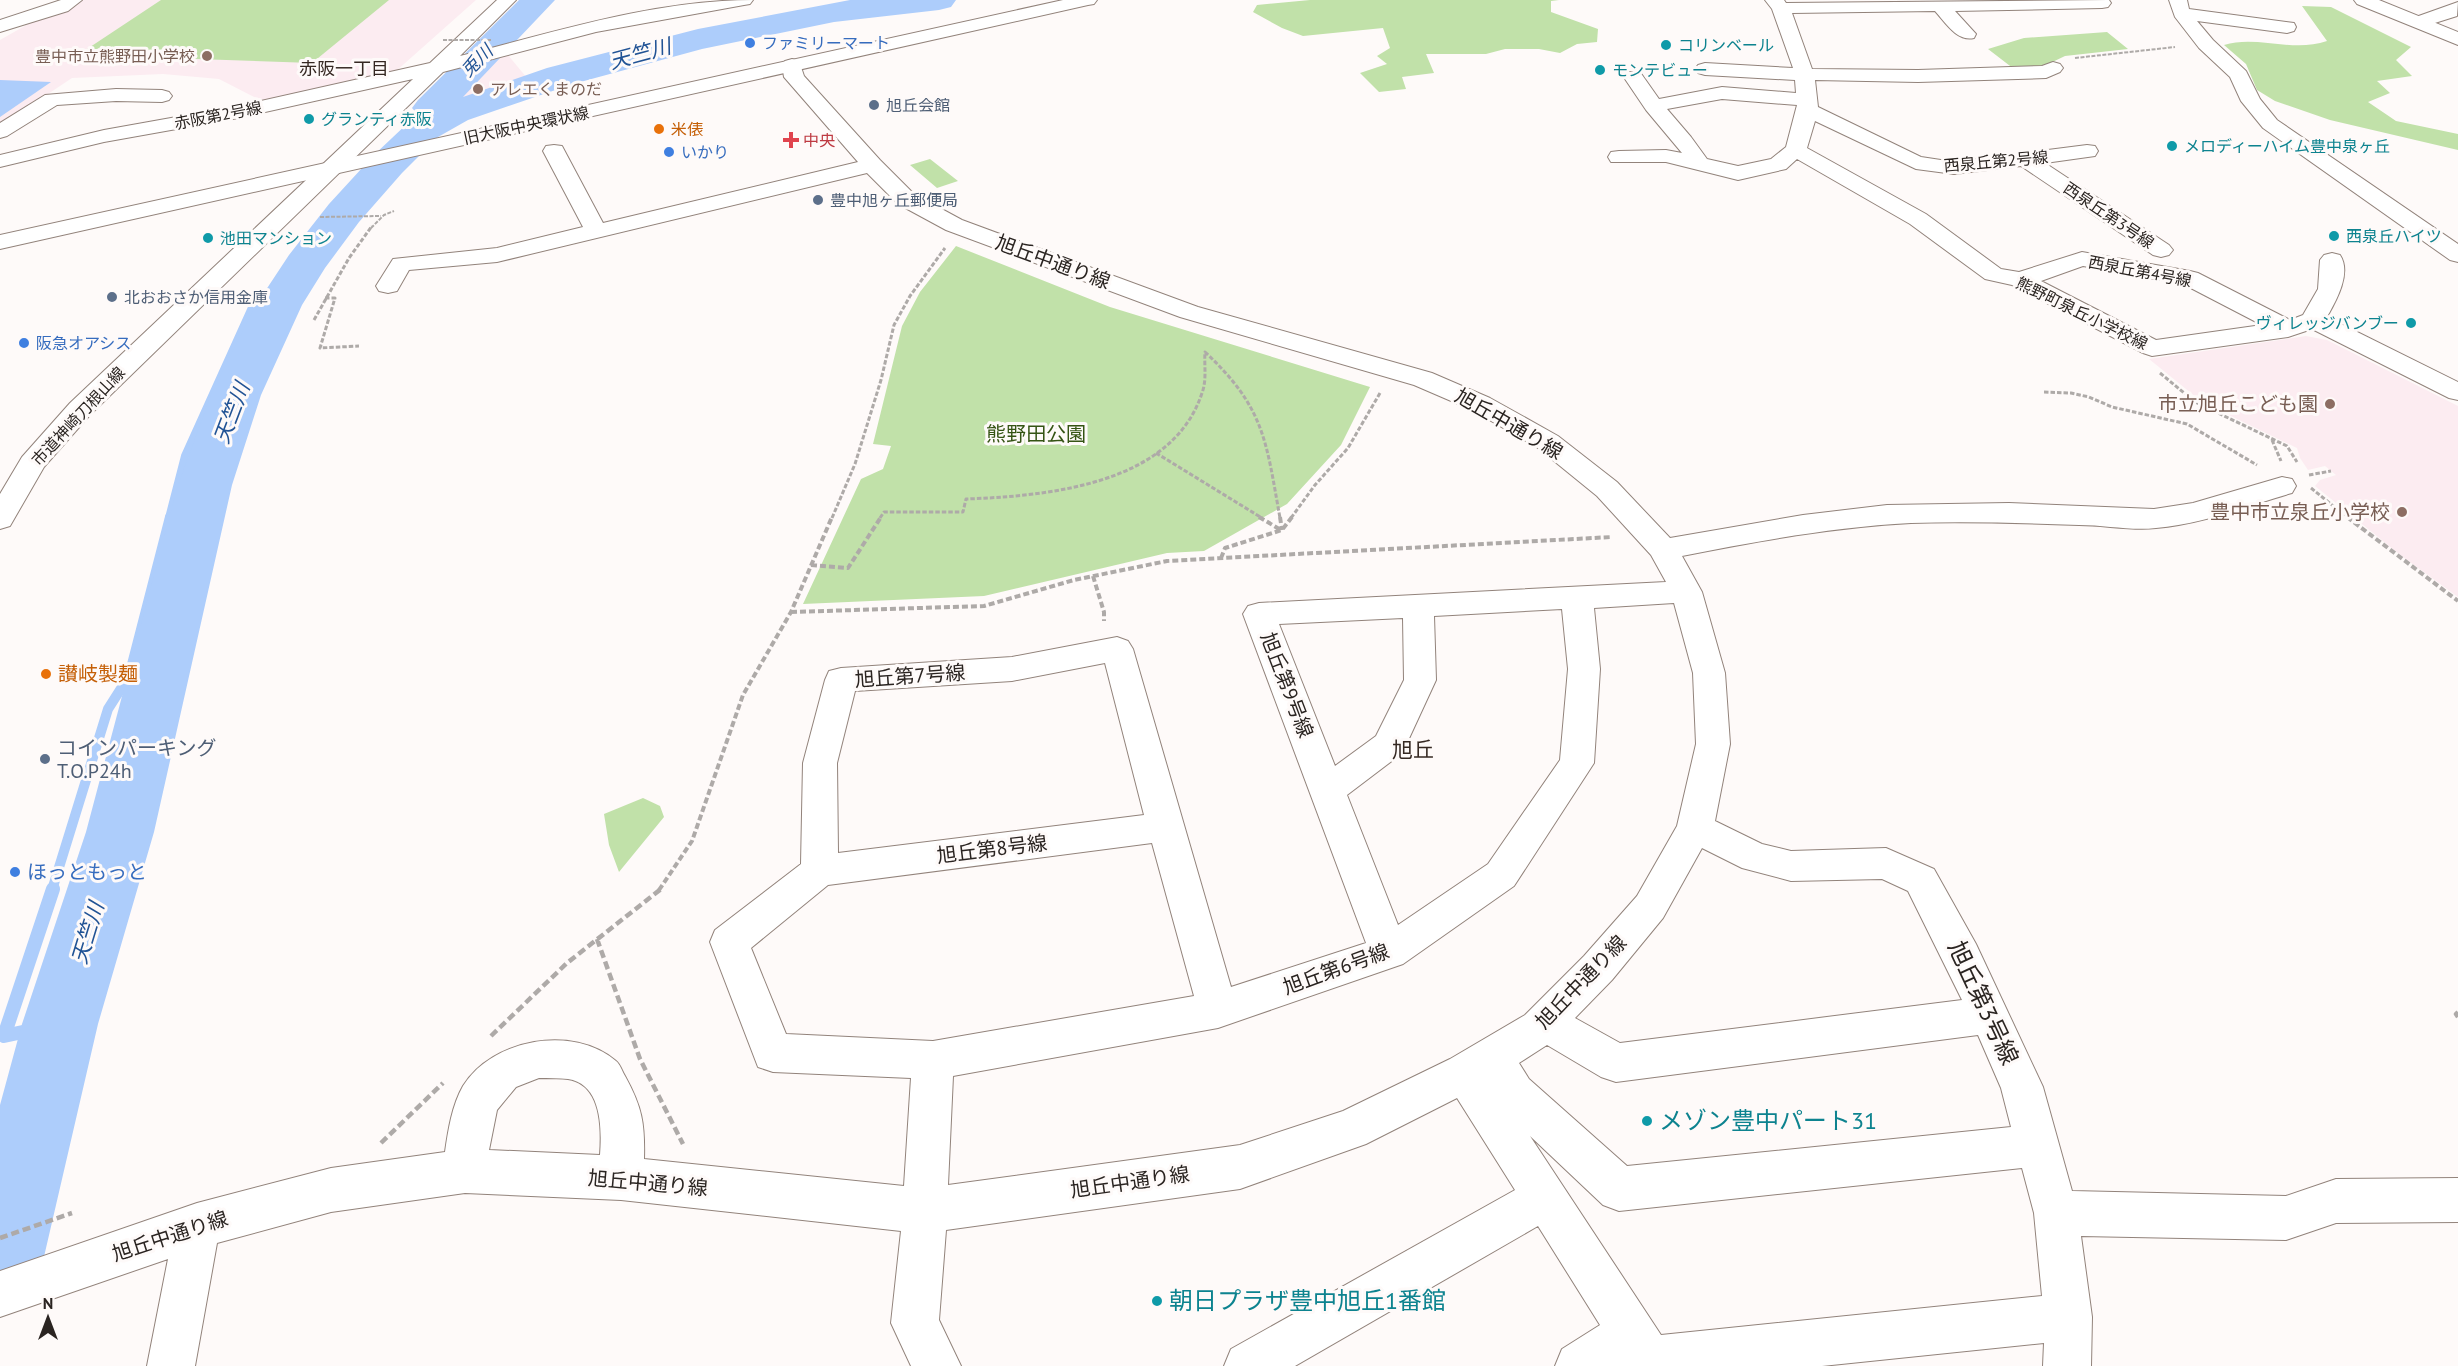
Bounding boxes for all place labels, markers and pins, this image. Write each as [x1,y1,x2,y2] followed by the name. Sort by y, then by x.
[762,33,890,53] place label: ファミリーマート
[1678,35,1774,55] place label: コリンベール
[743,36,757,50] marker: ファミリーマート
[1659,38,1673,52] marker: コリンベール
[35,46,195,66] place label: 豊中市立熊野田小学校
[200,49,214,63] marker: 豊中市立熊野田小学校
[1612,60,1708,80] place label: モンテビュー
[1593,63,1607,77] marker: モンテビュー
[490,79,602,99] place label: アレエくまのだ
[471,82,485,96] marker: アレエくまのだ
[886,95,950,115] place label: 旭丘会館
[867,98,881,112] marker: 旭丘会館
[321,109,432,129] place label: グランティ赤阪
[302,112,316,126] marker: グランティ赤阪
[671,119,703,139] place label: 米俵
[652,122,666,136] marker: 米俵
[803,130,835,150] place label: 中央
[784,133,798,147] marker: 中央
[2184,136,2390,156] place label: メロディーハイム豊中泉ヶ丘
[2165,139,2179,153] marker: メロディーハイム豊中泉ヶ丘
[681,142,729,162] place label: いかり
[662,145,676,159] marker: いかり
[830,190,958,210] place label: 豊中旭ヶ丘郵便局
[811,193,825,207] marker: 豊中旭ヶ丘郵便局
[2346,226,2442,246] place label: 西泉丘ハイツ
[220,228,332,248] place label: 池田マンション
[2327,229,2341,243] marker: 西泉丘ハイツ
[201,231,215,245] marker: 池田マンション
[124,287,268,307] place label: 北おおさか信用金庫
[105,290,119,304] marker: 北おおさか信用金庫
[2256,313,2399,333] place label: ヴィレッジバンブー
[2404,316,2418,330] marker: ヴィレッジバンブー
[36,333,131,353] place label: 阪急オアシス
[17,336,31,350] marker: 阪急オアシス
[2158,391,2318,417] place label: 市立旭丘こども園
[2323,397,2337,411] marker: 市立旭丘こども園
[2210,499,2390,525] place label: 豊中市立泉丘小学校
[2395,505,2409,519] marker: 豊中市立泉丘小学校
[58,661,138,687] place label: 讃岐製麺
[39,667,53,681] marker: 讃岐製麺
[57,735,216,784] place label: コインパーキング T.O.P24h
[38,752,52,766] marker: コインパーキング T.O.P24h
[27,859,147,885] place label: ほっともっと
[8,865,22,879] marker: ほっともっと
[1659,1105,1877,1136] place label: メゾン豊中パート31
[1640,1114,1654,1128] marker: メゾン豊中パート31
[1169,1285,1446,1316] place label: 朝日プラザ豊中旭丘1番館
[1150,1294,1164,1308] marker: 朝日プラザ豊中旭丘1番館

